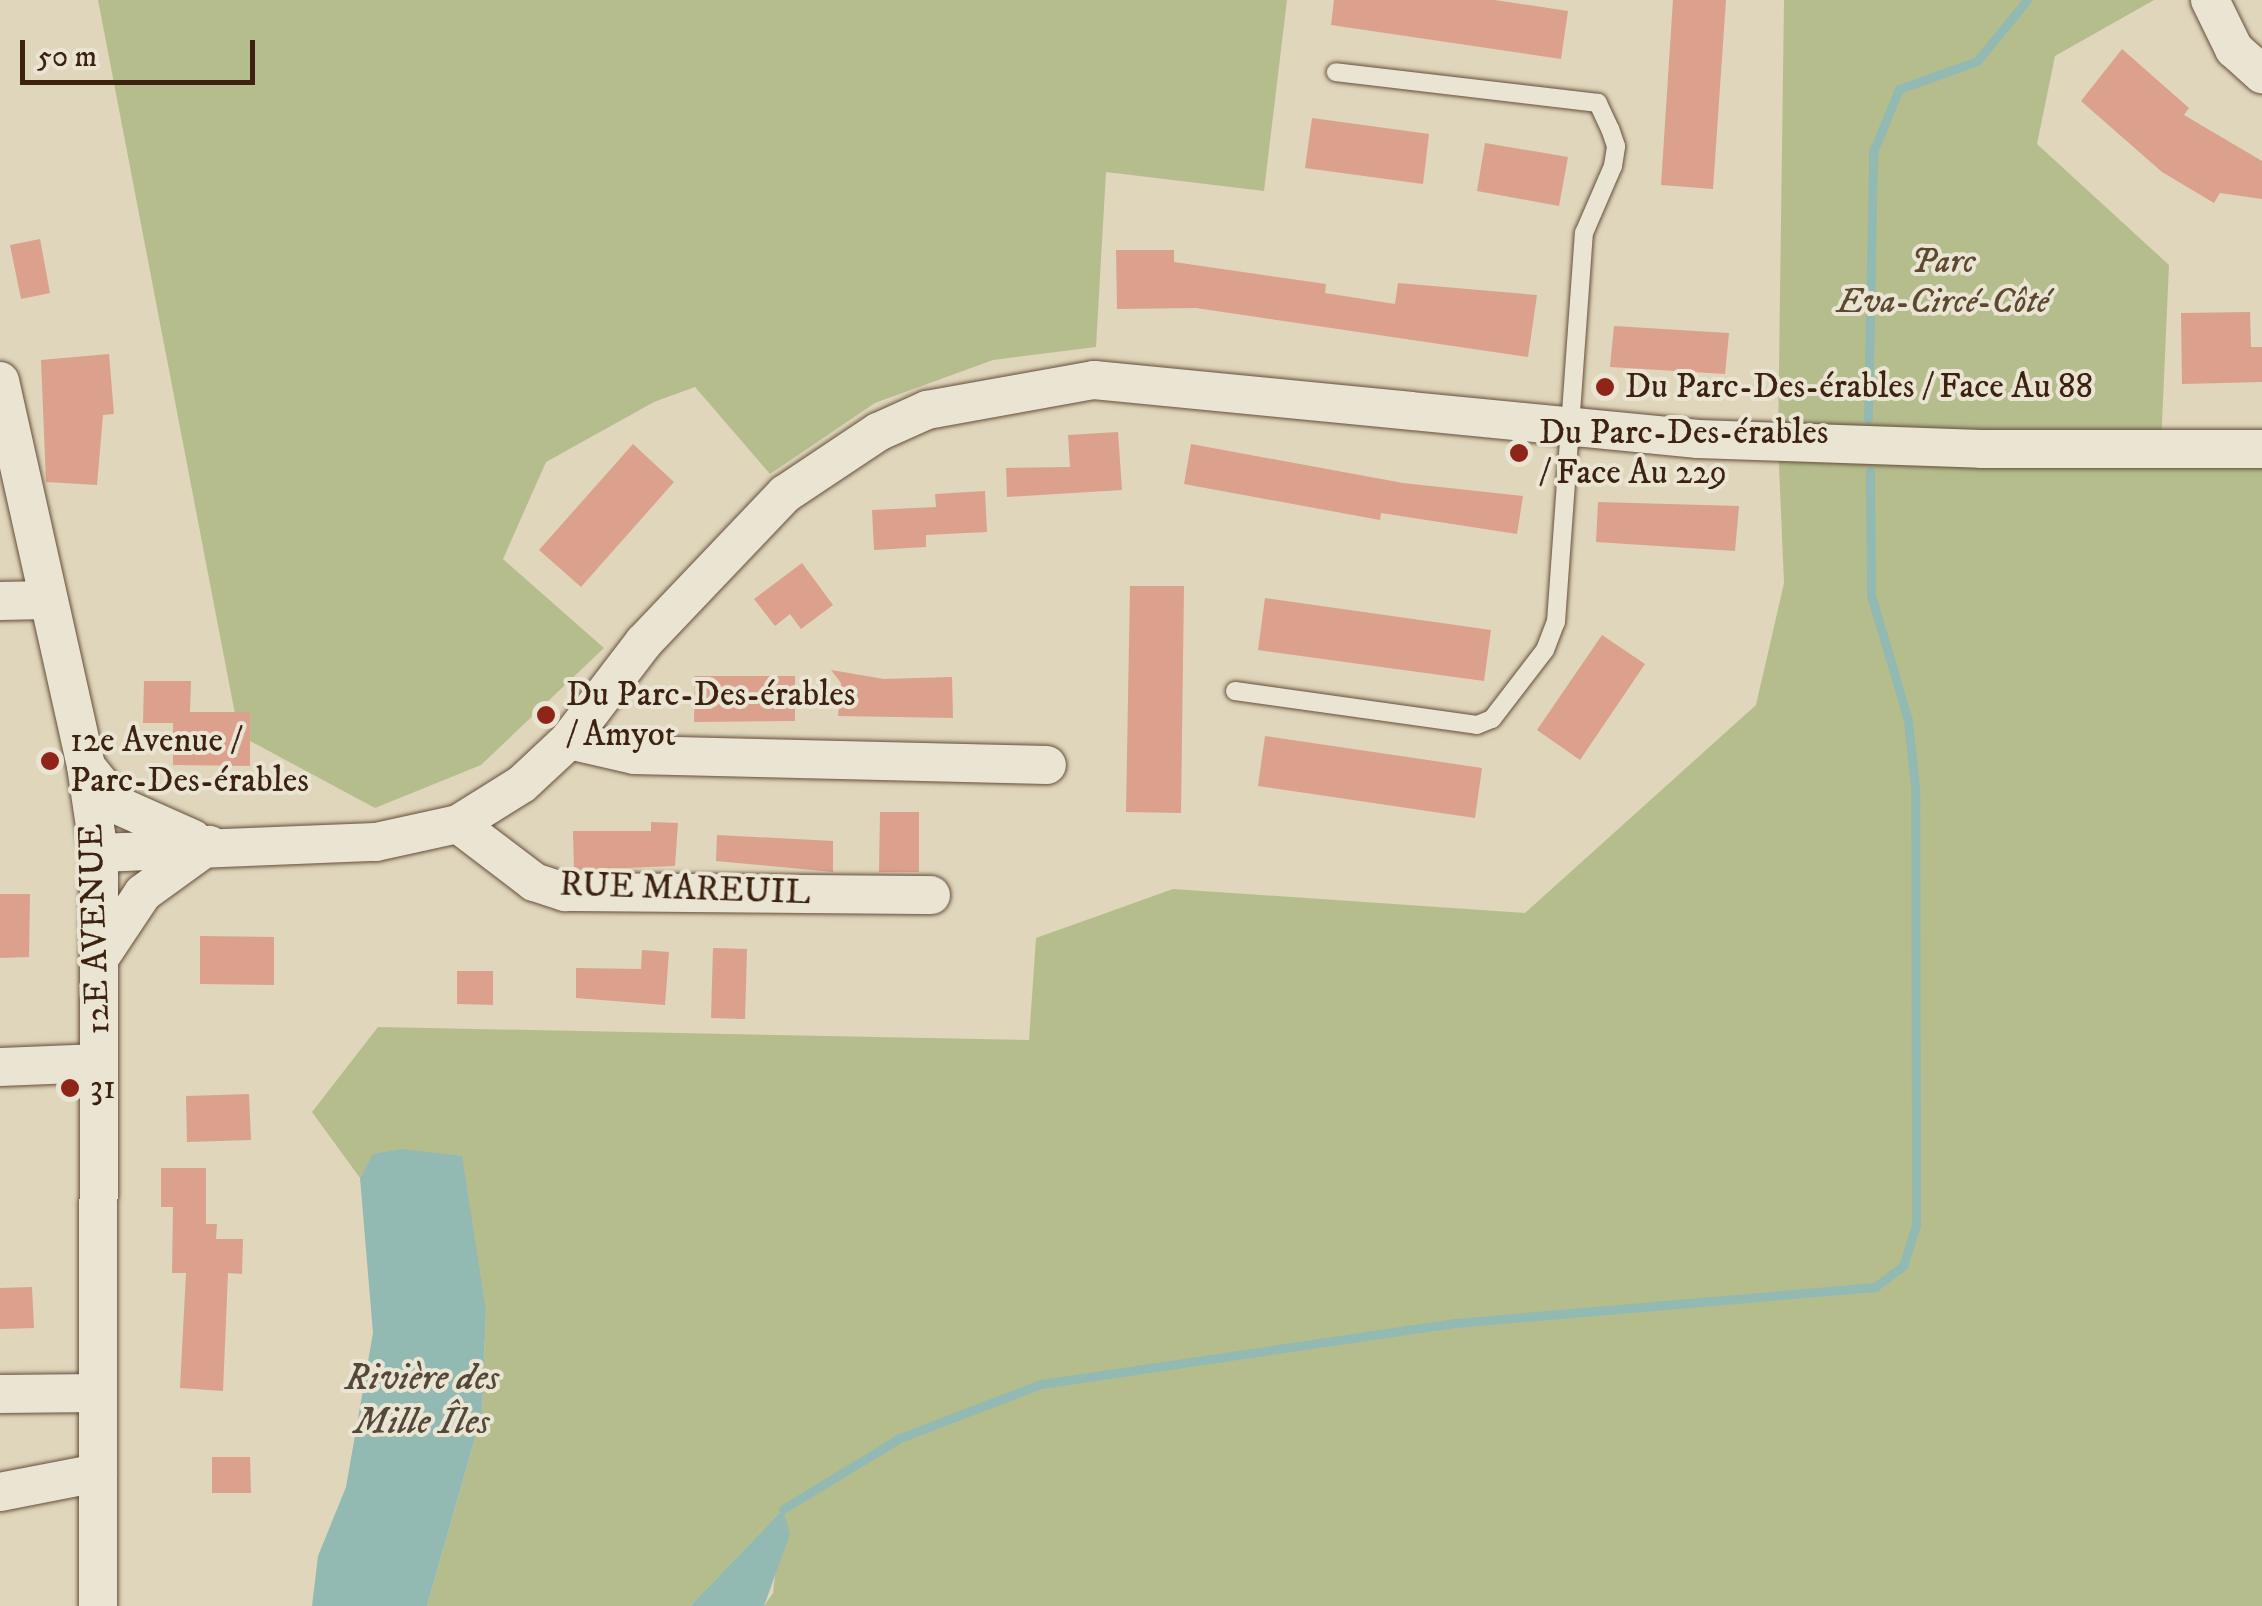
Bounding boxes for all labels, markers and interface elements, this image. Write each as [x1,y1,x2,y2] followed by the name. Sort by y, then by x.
[25,20,260,82] scale bar
[37,39,97,76] text: 50 m
[1837,241,2049,323] park label: Parc Eva-Circé-Côté
[1625,366,2093,408] place label: Du Parc-Des-érables / Face Au 88
[1594,376,1616,398] marker: Du Parc-Des-érables / Face Au 88
[1539,412,1829,494] place label: Du Parc-Des-érables / Face Au 229
[1508,442,1530,464] marker: Du Parc-Des-érables / Face Au 229
[566,674,856,756] place label: Du Parc-Des-érables / Amyot
[535,704,557,726] marker: Du Parc-Des-érables / Amyot
[70,720,309,802] place label: 12e Avenue / Parc-Des-érables
[39,750,61,772] marker: 12e Avenue / Parc-Des-érables
[70,823,120,1035] street label: 12E AVENUE
[559,864,811,914] street label: RUE MAREUIL
[90,1067,116,1109] place label: 31
[59,1077,81,1099] marker: 31
[345,1356,499,1446] water label: Rivière des Mille Îles

